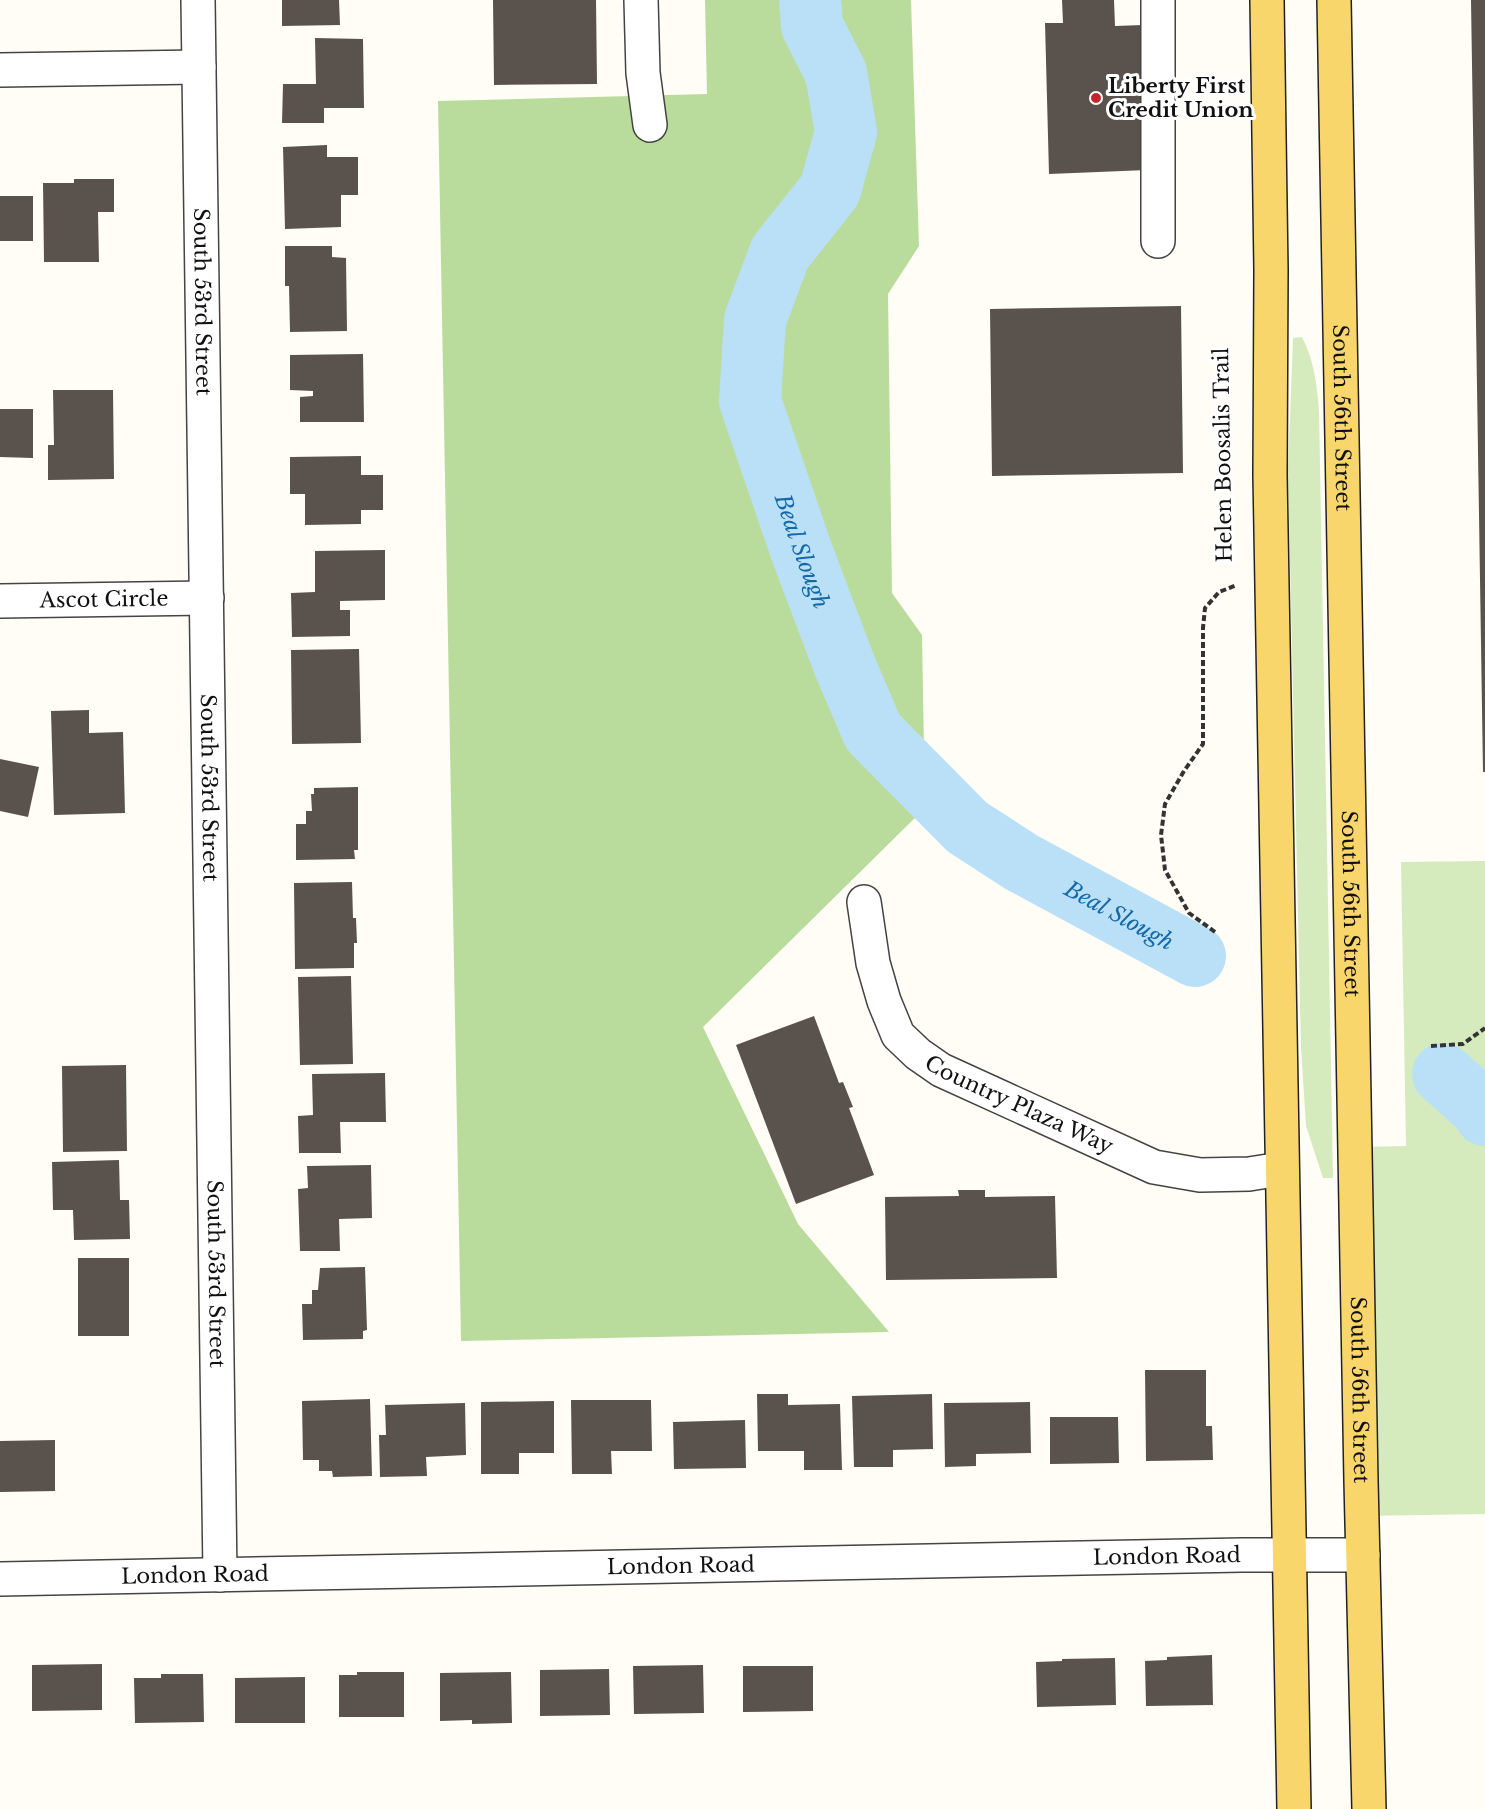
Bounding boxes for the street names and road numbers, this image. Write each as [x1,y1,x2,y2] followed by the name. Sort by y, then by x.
[188,208,217,396] street label: South 53rd Street
[1327,324,1356,512] street label: South 56th Street
[1208,347,1238,563] street label: Helen Boosalis Trail
[38,586,169,613] street label: Ascot Circle
[195,694,223,882] street label: South 53rd Street
[1336,810,1365,998] street label: South 56th Street
[920,1050,1118,1160] street label: Country Plaza Way
[201,1180,230,1368] street label: South 53rd Street
[1345,1296,1374,1484] street label: South 56th Street
[1093,1542,1241,1571] street label: London Road
[607,1551,755,1580] street label: London Road
[121,1561,269,1590] street label: London Road

